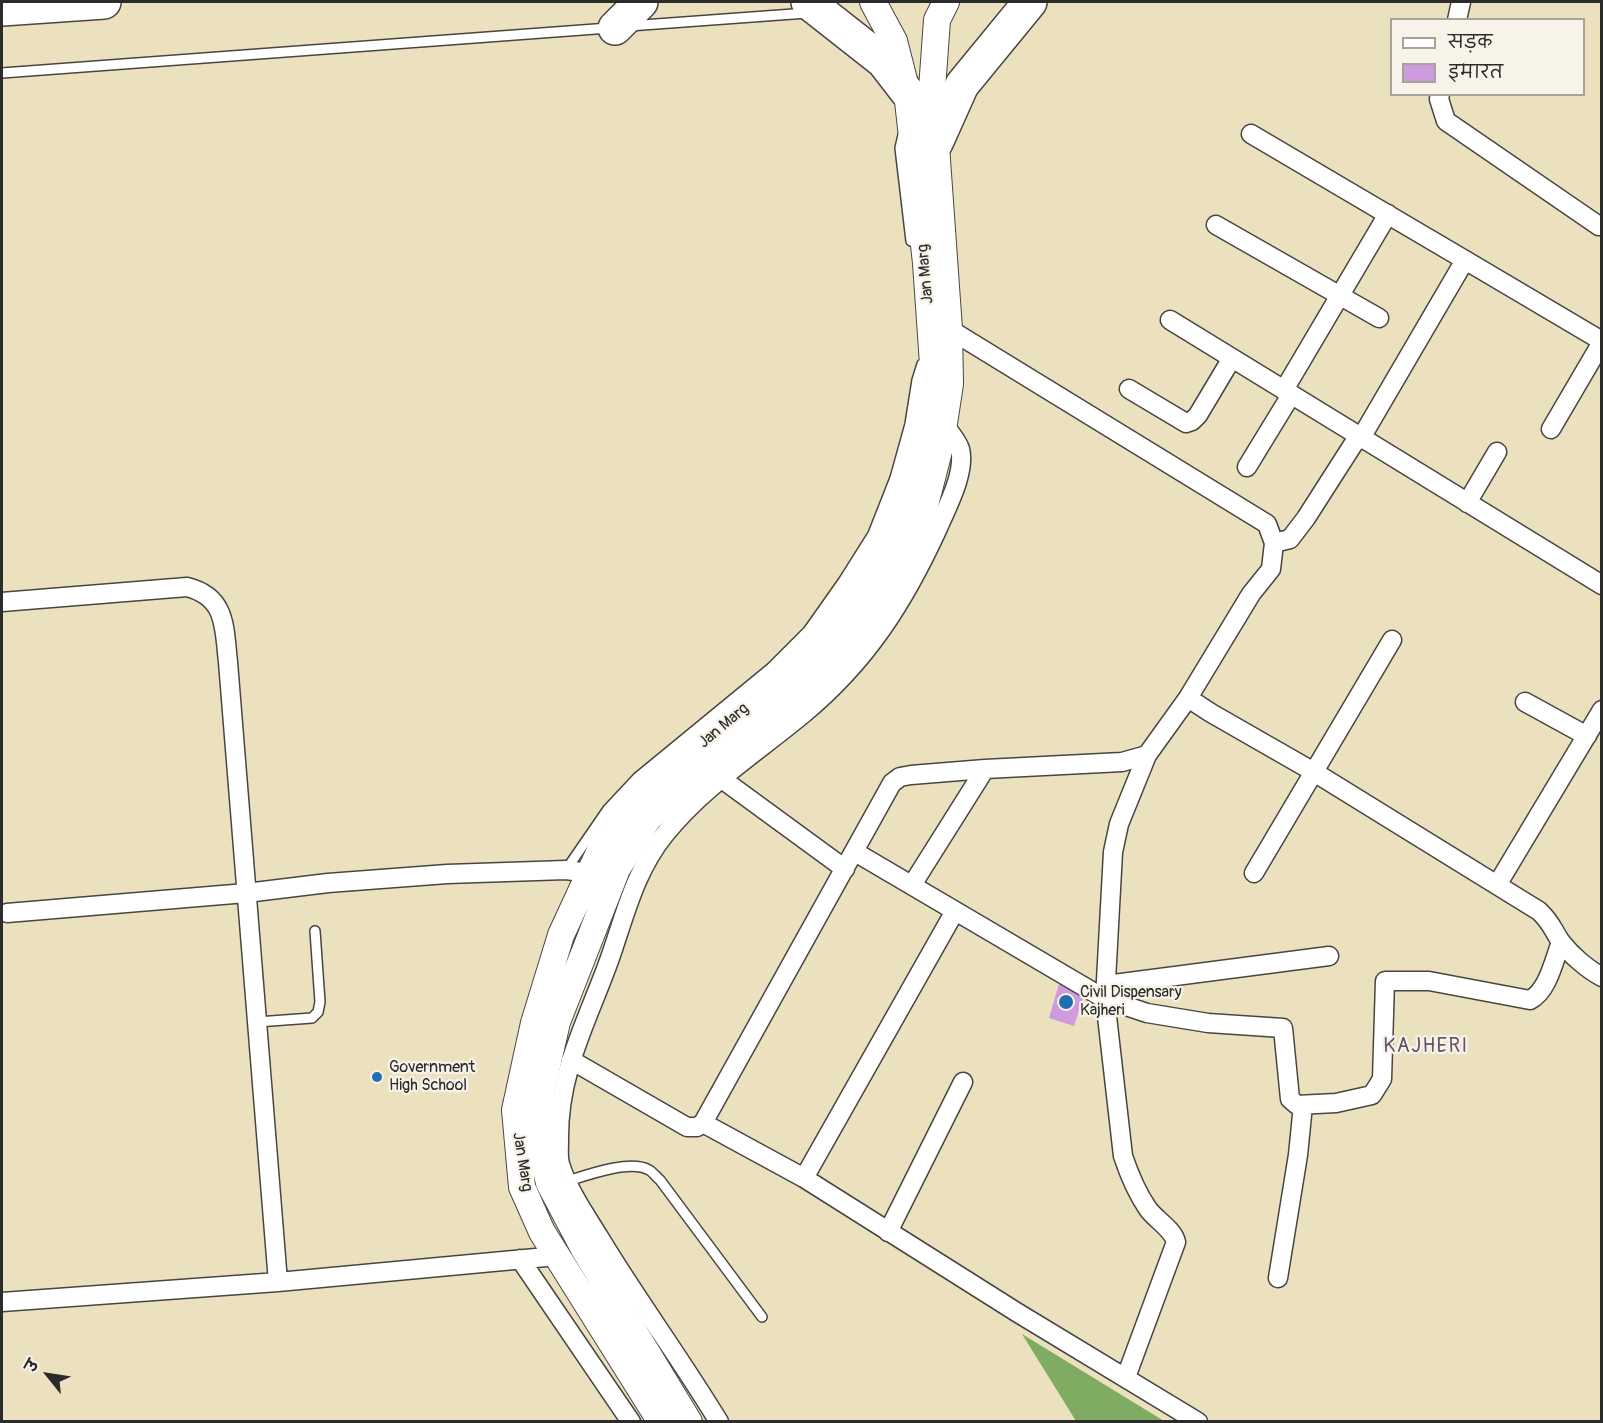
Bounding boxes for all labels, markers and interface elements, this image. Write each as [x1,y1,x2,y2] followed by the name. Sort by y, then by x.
[1390,18,1585,96] legend
[1448,31,1492,54] text: सड़क
[1448,61,1503,84] text: इमारत
[914,243,938,305] street label: Jan Marg
[695,699,753,753] street label: Jan Marg
[1080,983,1182,1021] place label: Civil Dispensary Kajheri
[1057,993,1075,1011] marker: Civil Dispensary Kajheri
[1383,1035,1469,1059] district label: KAJHERI
[389,1058,475,1096] place label: Government High School
[370,1070,384,1084] marker: Government High School
[508,1131,536,1193] street label: Jan Marg
[18,1345,78,1405] north arrow
[21,1356,44,1376] text: उ

